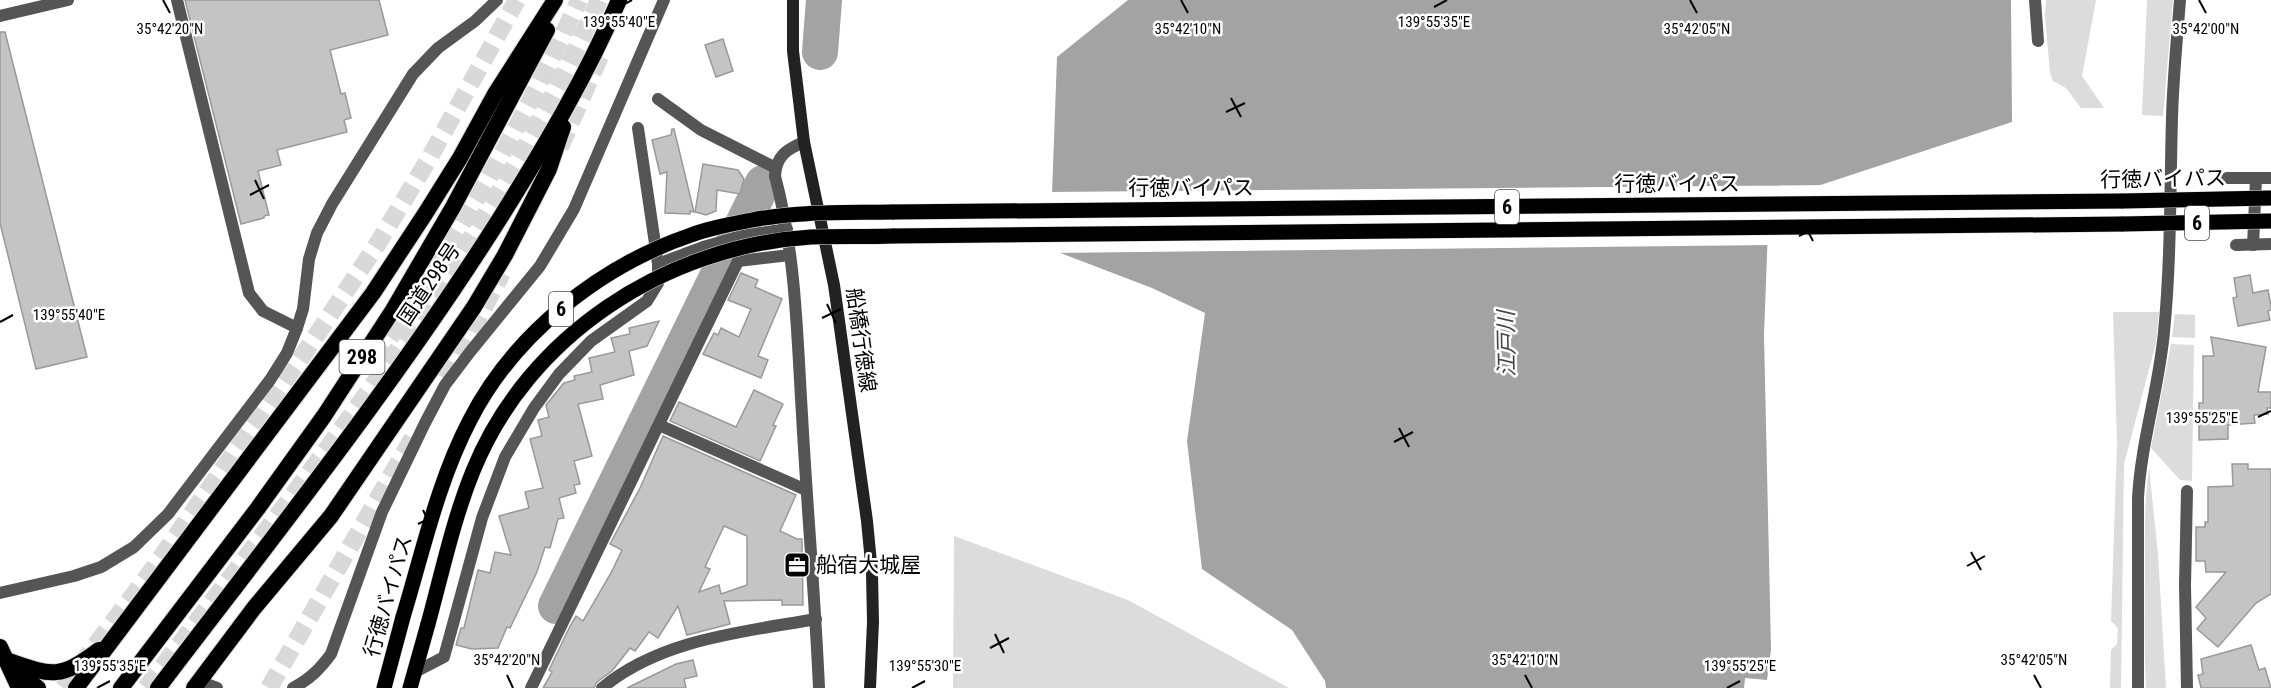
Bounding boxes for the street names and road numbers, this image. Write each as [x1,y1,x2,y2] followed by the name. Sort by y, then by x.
[2100,166,2226,192] street label: 行徳バイパス
[1614,172,1740,196] street label: 行徳バイパス
[1128,176,1254,200] street label: 行徳バイパス
[1495,190,1519,224] road number: 6
[2185,206,2209,240] road number: 6
[393,238,465,330] street label: 国道298号
[842,286,880,394] street label: 船橋行徳線
[549,292,573,326] road number: 6
[340,340,385,374] road number: 298
[359,532,417,660] street label: 行徳バイパス

